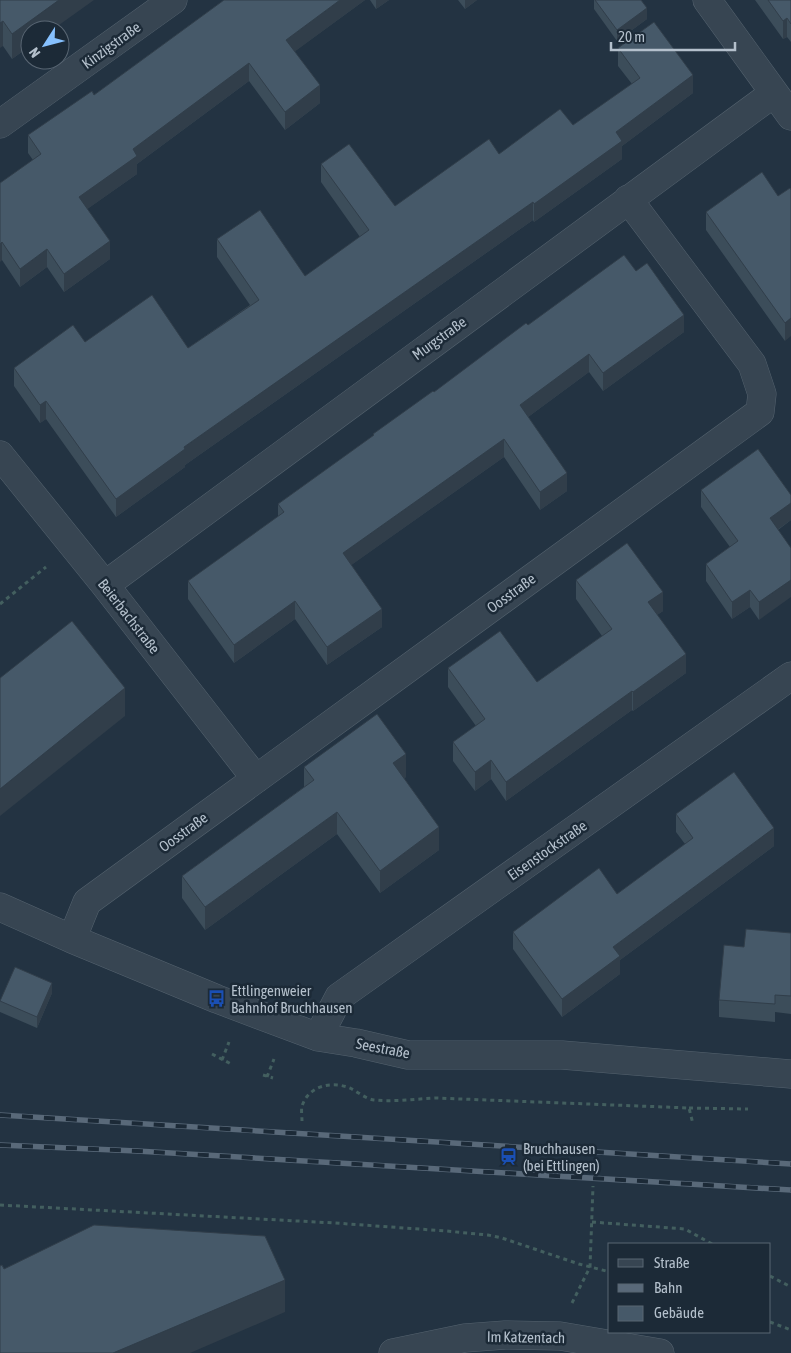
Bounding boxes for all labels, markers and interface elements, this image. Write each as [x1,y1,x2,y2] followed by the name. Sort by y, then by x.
[79,18,144,72] street label: Kinzigstraße
[20,20,70,70] north arrow
[611,20,735,52] scale bar
[618,28,645,45] text: 20 m
[26,45,43,61] text: N
[409,313,469,363] street label: Murgstraße
[483,570,539,616] street label: Oosstraße
[95,575,164,657] street label: Beierbachstraße
[155,809,211,855] street label: Oosstraße
[504,816,590,883] street label: Eisenstockstraße
[231,982,353,1016] place label: Ettlingenweier Bahnhof Bruchhausen
[207,989,227,1009] bus stop icon: Ettlingenweier Bahnhof Bruchhausen
[355,1034,412,1062] street label: Seestraße
[523,1140,600,1174] place label: Bruchhausen (bei Ettlingen)
[499,1147,519,1167] station icon: Bruchhausen (bei Ettlingen)
[608,1243,771,1333] legend
[654,1254,690,1271] text: Straße
[654,1279,683,1296] text: Bahn
[654,1304,704,1321] text: Gebäude
[487,1328,565,1346] street label: Im Katzentach

